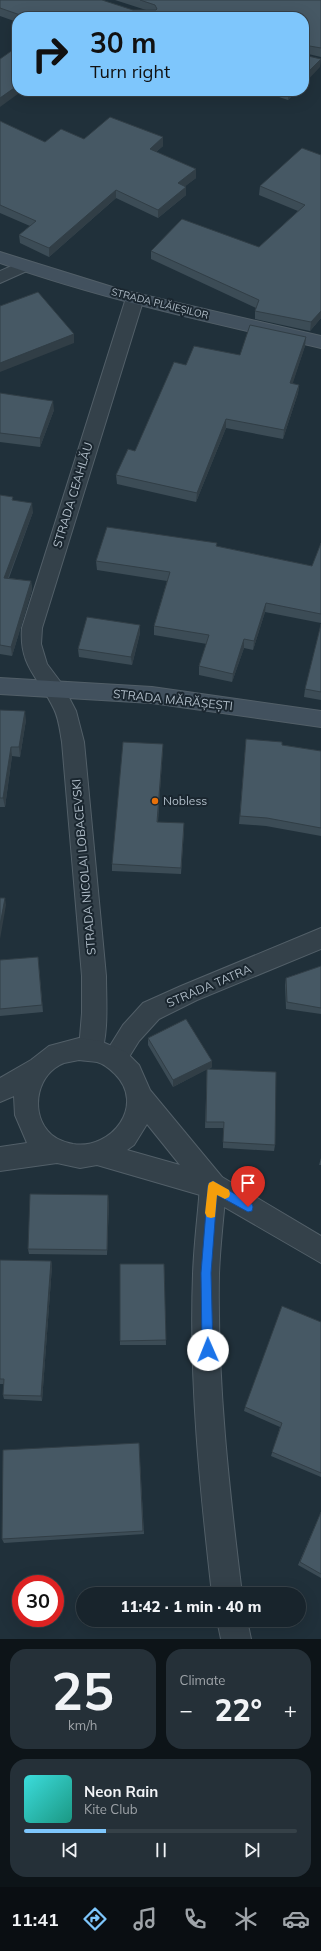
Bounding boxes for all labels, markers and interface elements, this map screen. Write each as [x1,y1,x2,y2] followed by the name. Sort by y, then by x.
[90,25,156,60] text: 30 m
[24,28,76,80] icon: right
[90,60,170,83] text: Turn right
[110,285,210,322] street label: STRADA PLĂIEȘILOR
[49,440,96,549] street label: STRADA CEAHLĂU
[112,686,234,714] street label: STRADA MĂRĂȘEȘTI
[68,778,99,956] street label: STRADA NICOLAI LOBACEVSKI
[163,793,207,808] place label: Nobless
[150,796,160,806] marker: Nobless
[164,961,254,1010] street label: STRADA TATRA
[231,1166,265,1207] pin
[237,1172,259,1194] icon: arrive
[187,1329,229,1371] position arrow
[12,1575,64,1627] speed limit sign: 30
[121,1597,261,1616] text: 11:42 · 1 min · 40 m
[52,1658,114,1723] text: 25
[180,1672,225,1688] text: Climate
[214,1691,262,1729] text: 22°
[180,1696,193,1724] text: −
[284,1696,297,1724] text: +
[68,1717,97,1733] text: km/h
[84,1782,158,1801] text: Neon Rain
[84,1801,138,1817] text: Kite Club
[59,1839,81,1861] icon: previous
[150,1839,172,1861] icon: pause
[241,1839,263,1861] icon: next
[81,1905,109,1933] icon: directions
[131,1905,159,1933] icon: music
[181,1905,209,1933] icon: phone
[232,1905,260,1933] icon: climate
[282,1905,310,1933] icon: car
[11,1908,59,1931] text: 11:41

